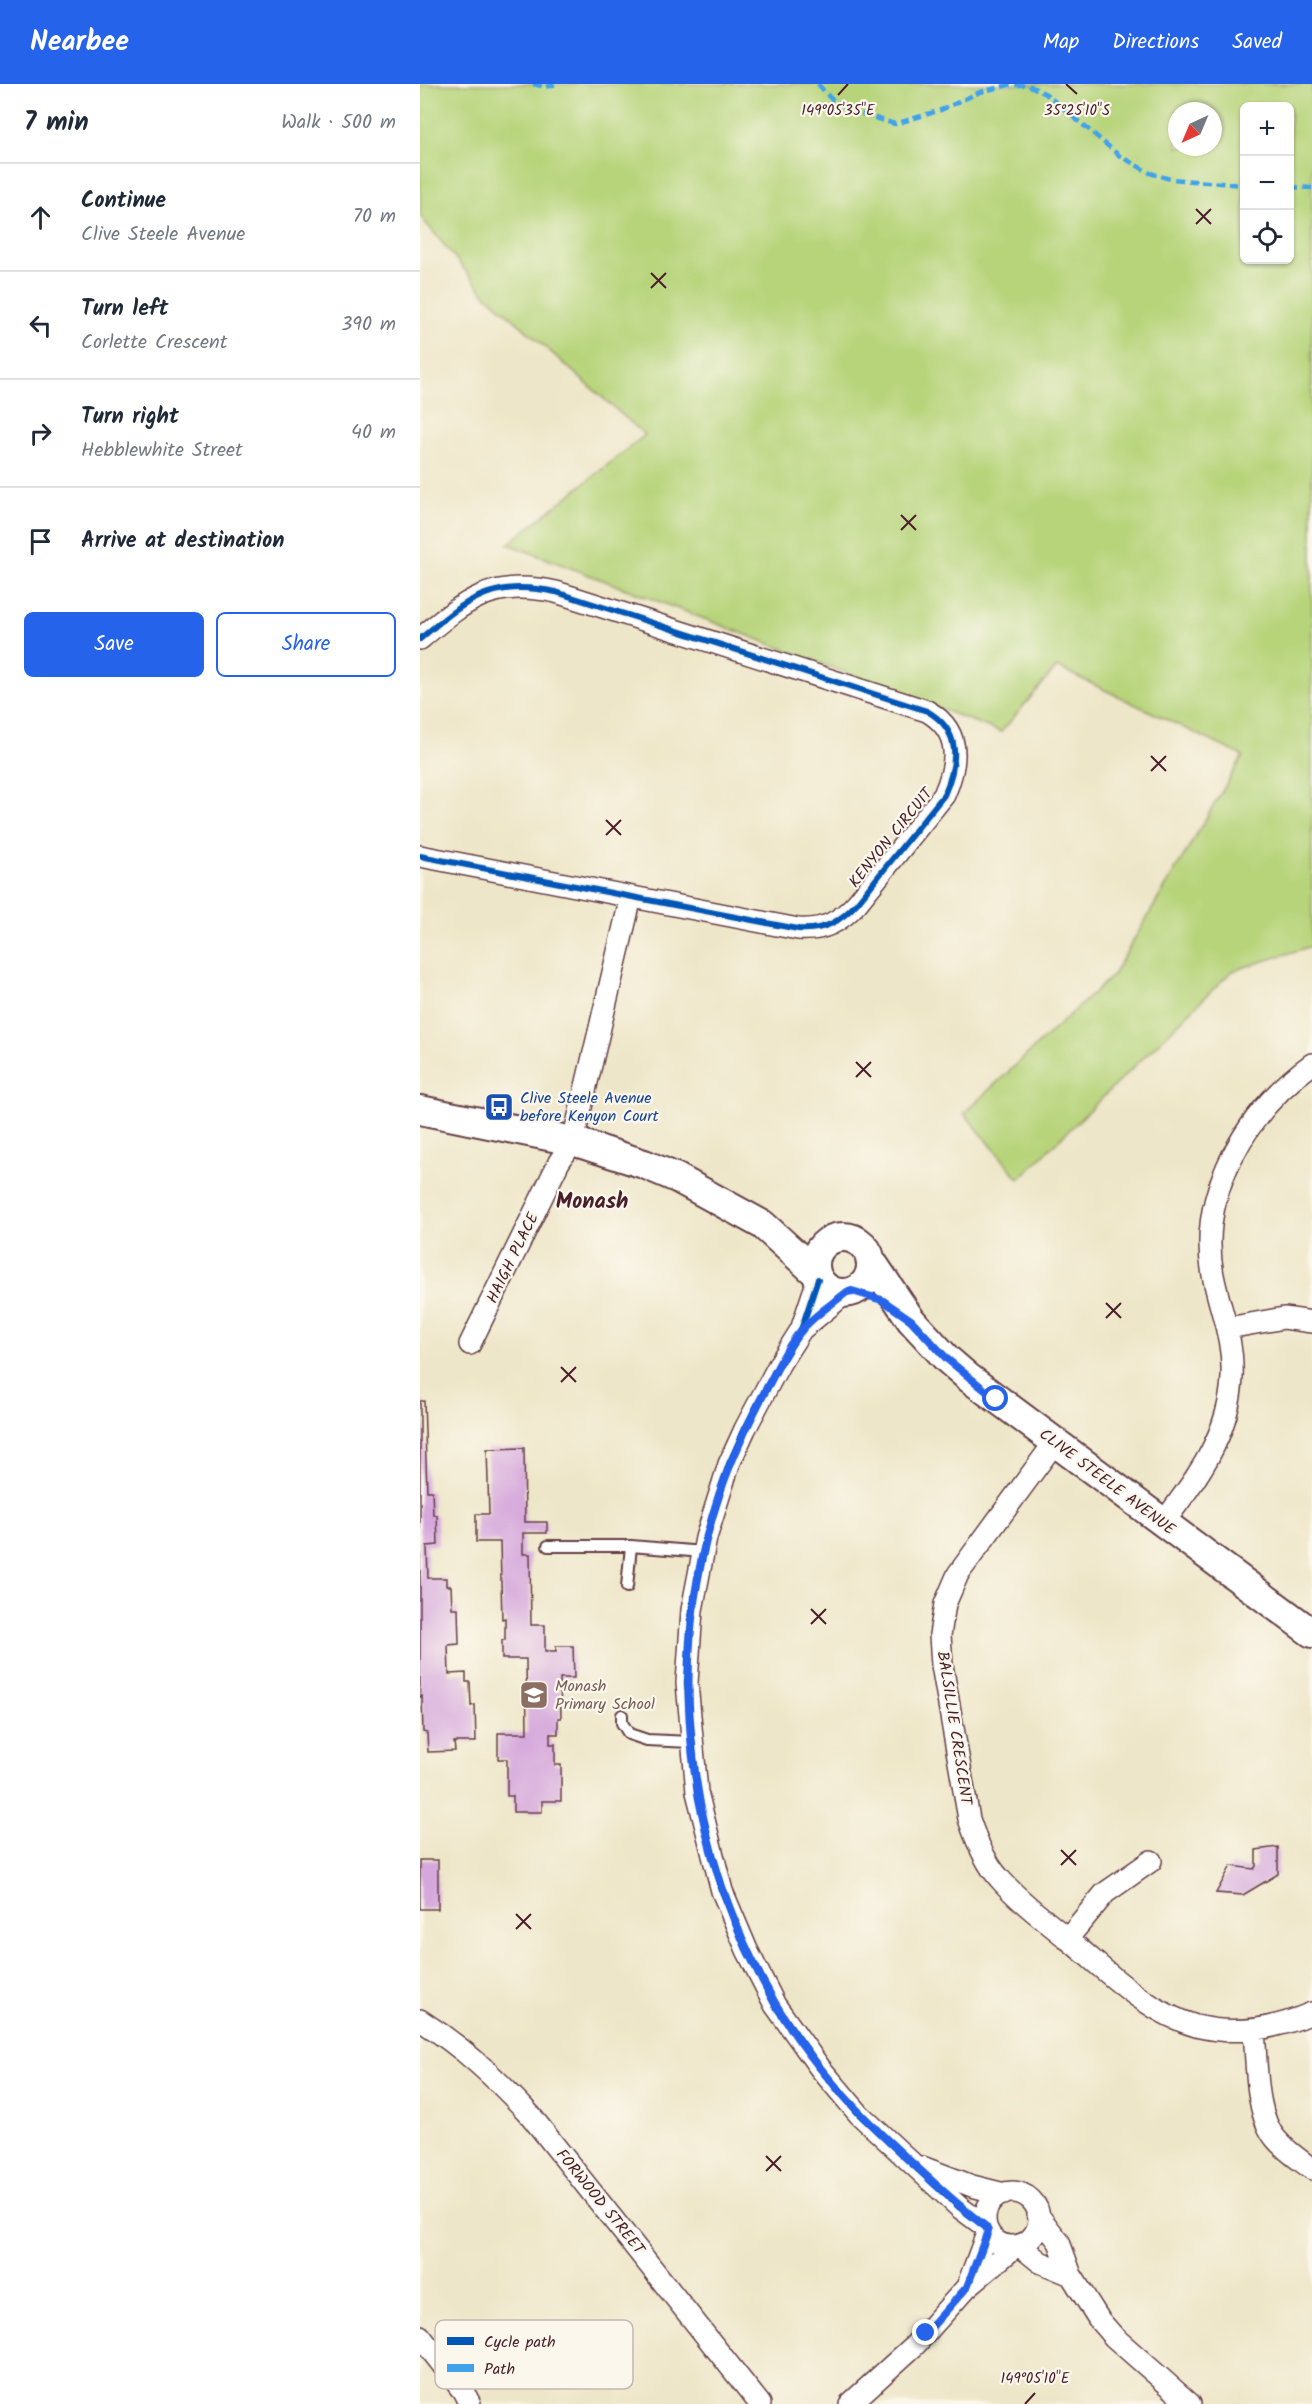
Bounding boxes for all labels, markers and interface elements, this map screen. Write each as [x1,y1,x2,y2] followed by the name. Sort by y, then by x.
[30,20,129,65] text: Nearbee
[1043,26,1079,59] text: Map
[1112,26,1199,59] text: Directions
[1232,26,1282,59] text: Saved
[801,99,876,123] text: 149°05'35"E
[1044,99,1110,123] text: 35°25'10"S
[24,102,89,144] text: 7 min
[1168,102,1222,156] north arrow
[1240,102,1294,264] map controls
[1240,102,1294,156] button: +
[281,107,396,139] text: Walk · 500 m
[1240,156,1294,210] button: −
[81,184,166,219] text: Continue
[24,201,57,234] icon: ahead
[353,201,396,233] text: 70 m
[1240,210,1294,264] button: locate
[81,219,245,251] text: Clive Steele Avenue
[81,292,168,327] text: Turn left
[24,309,57,342] icon: left
[341,309,396,341] text: 390 m
[81,327,227,359] text: Corlette Crescent
[81,400,179,435] text: Turn right
[24,417,57,450] icon: right
[351,417,396,449] text: 40 m
[81,435,243,467] text: Hebblewhite Street
[81,524,284,559] text: Arrive at destination
[24,525,57,558] icon: arrive
[24,612,204,677] button: Save
[216,612,396,677] button: Share
[843,781,940,893] street label: KENYON CIRCUIT
[520,1086,659,1129] place label: Clive Steele Avenue before Kenyon Court
[483,1091,515,1123] bus stop icon: Clive Steele Avenue before Kenyon Court
[556,1185,628,1220] district label: Monash
[480,1208,546,1308] street label: HAIGH PLACE
[982,1385,1008,1411] route start
[1034,1422,1181,1542] street label: CLIVE STEELE AVENUE
[929,1649,979,1808] street label: BALSILLIE CRESCENT
[555,1674,655,1717] place label: Monash Primary School
[518,1679,550,1711] school or university icon: Monash Primary School
[549,2144,652,2262] street label: FORWOOD STREET
[912,2319,938,2345] route end
[435,2320,633,2389] legend
[484,2330,556,2355] text: Cycle path
[484,2357,515,2382] text: Path
[1000,2367,1071,2391] text: 149°05'10"E

